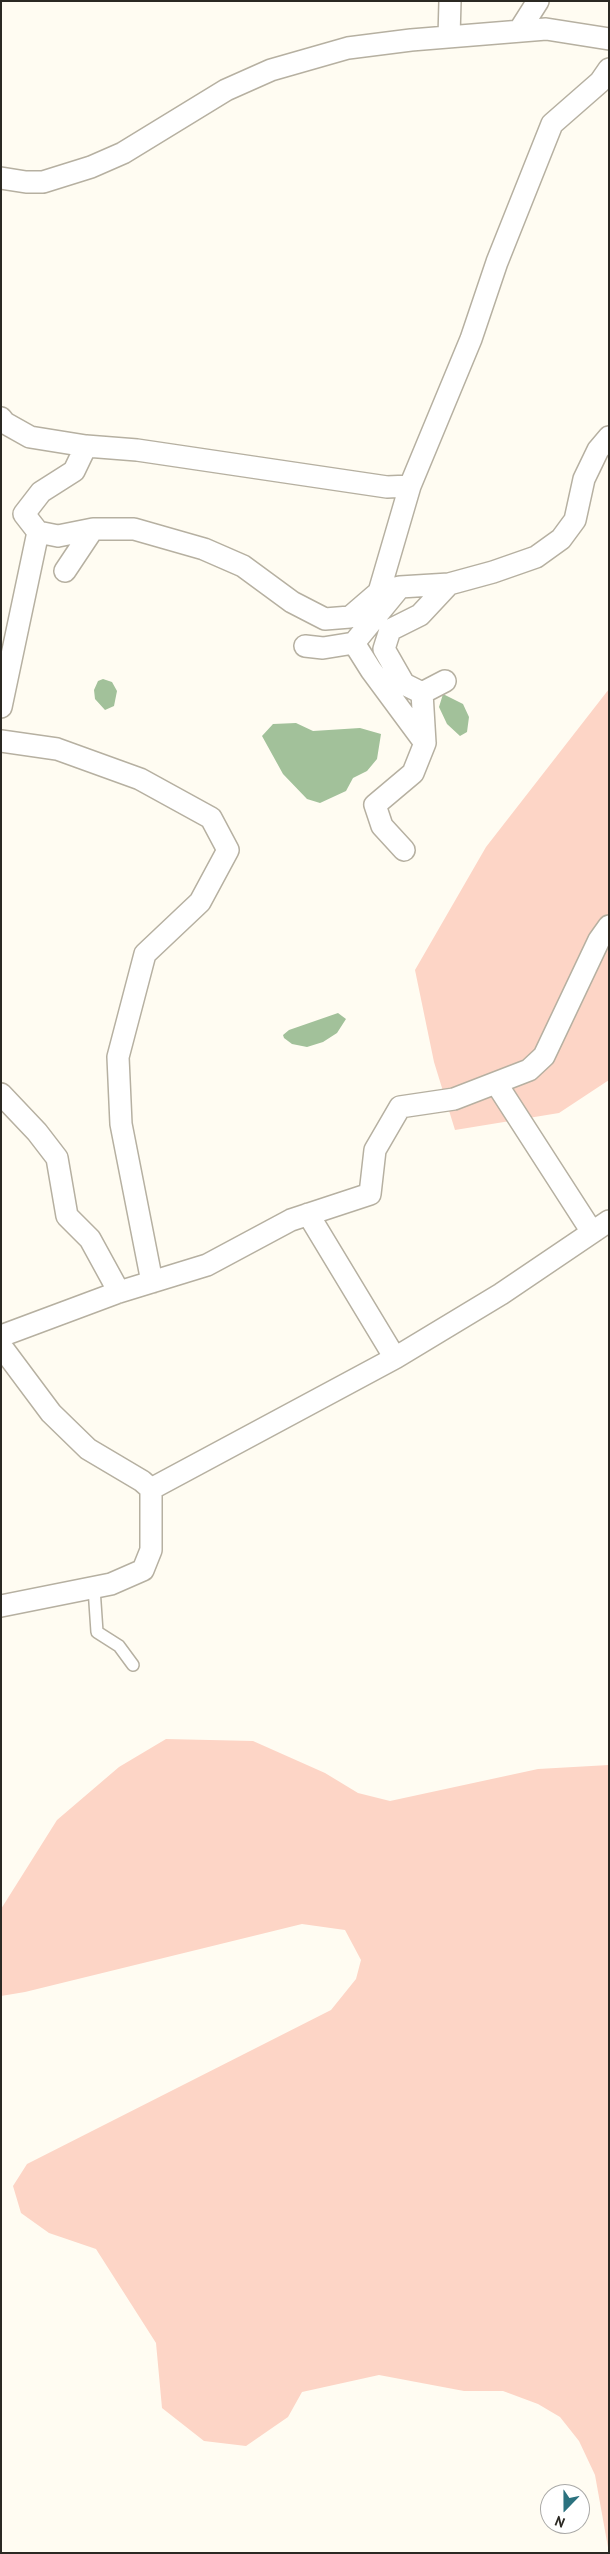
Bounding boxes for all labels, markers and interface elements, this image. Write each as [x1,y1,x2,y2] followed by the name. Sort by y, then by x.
[540,2484,590,2534] north arrow
[552,2512,567,2532] text: N

